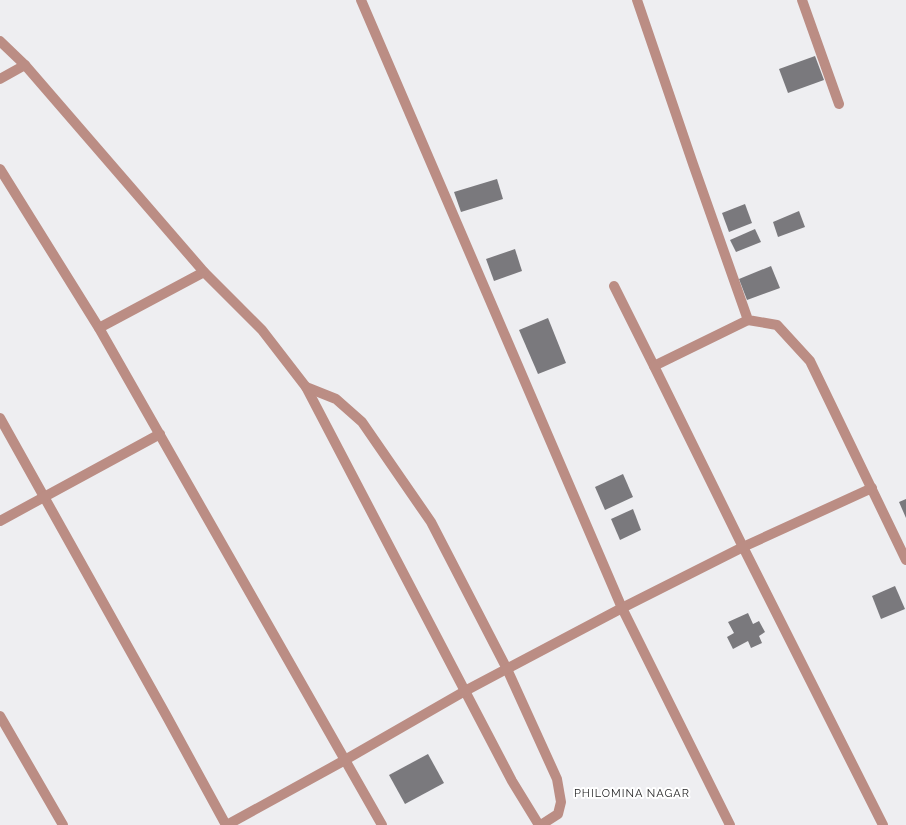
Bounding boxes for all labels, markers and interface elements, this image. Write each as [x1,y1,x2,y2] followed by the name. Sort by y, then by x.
[574,787,690,800] district label: PHILOMINA NAGAR

